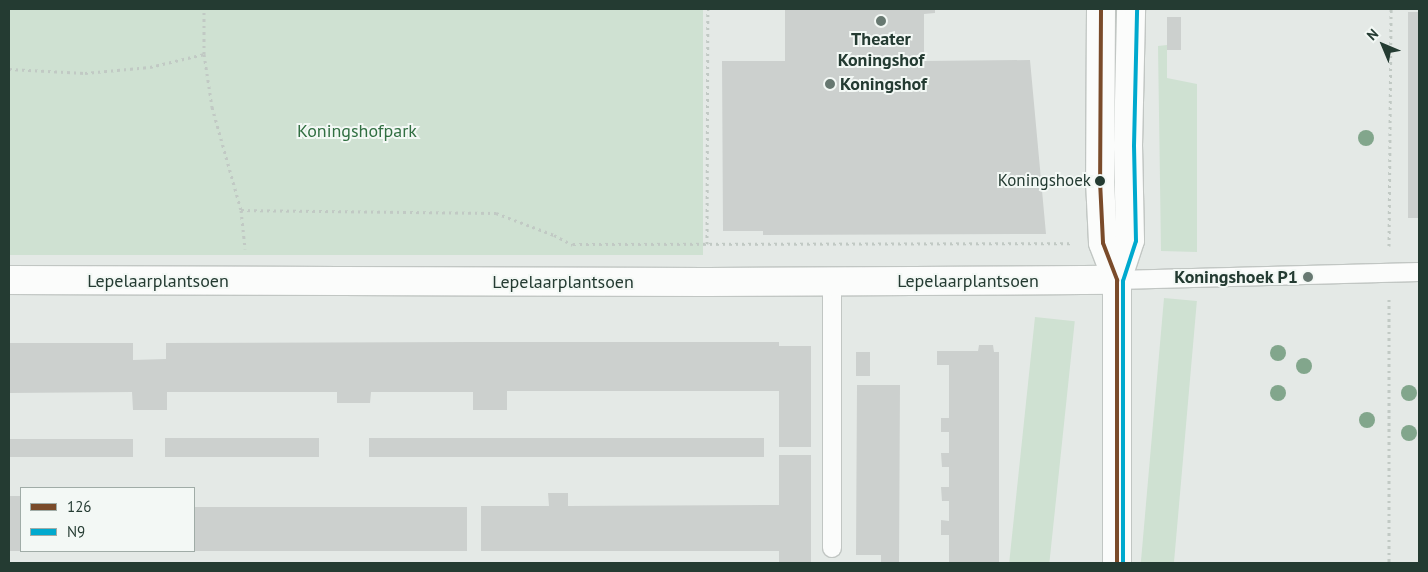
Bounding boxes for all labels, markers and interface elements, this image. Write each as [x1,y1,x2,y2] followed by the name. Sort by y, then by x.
[875,15,887,27] marker: Theater Koningshof
[1358,20,1408,70] north arrow
[1363,25,1382,44] text: N
[838,29,924,72] place label: Theater Koningshof
[840,73,927,95] place label: Koningshof
[824,78,836,90] marker: Koningshof
[297,120,417,142] park label: Koningshofpark
[998,171,1091,191] place label: Koningshoek
[1095,176,1105,186] marker: Koningshoek
[1174,266,1298,288] place label: Koningshoek P1
[87,270,229,292] street label: Lepelaarplantsoen
[897,270,1039,292] street label: Lepelaarplantsoen
[492,271,634,293] street label: Lepelaarplantsoen
[1302,271,1314,283] marker: Koningshoek P1
[20,487,195,552] legend
[67,497,92,516] text: 126
[67,522,85,541] text: N9

